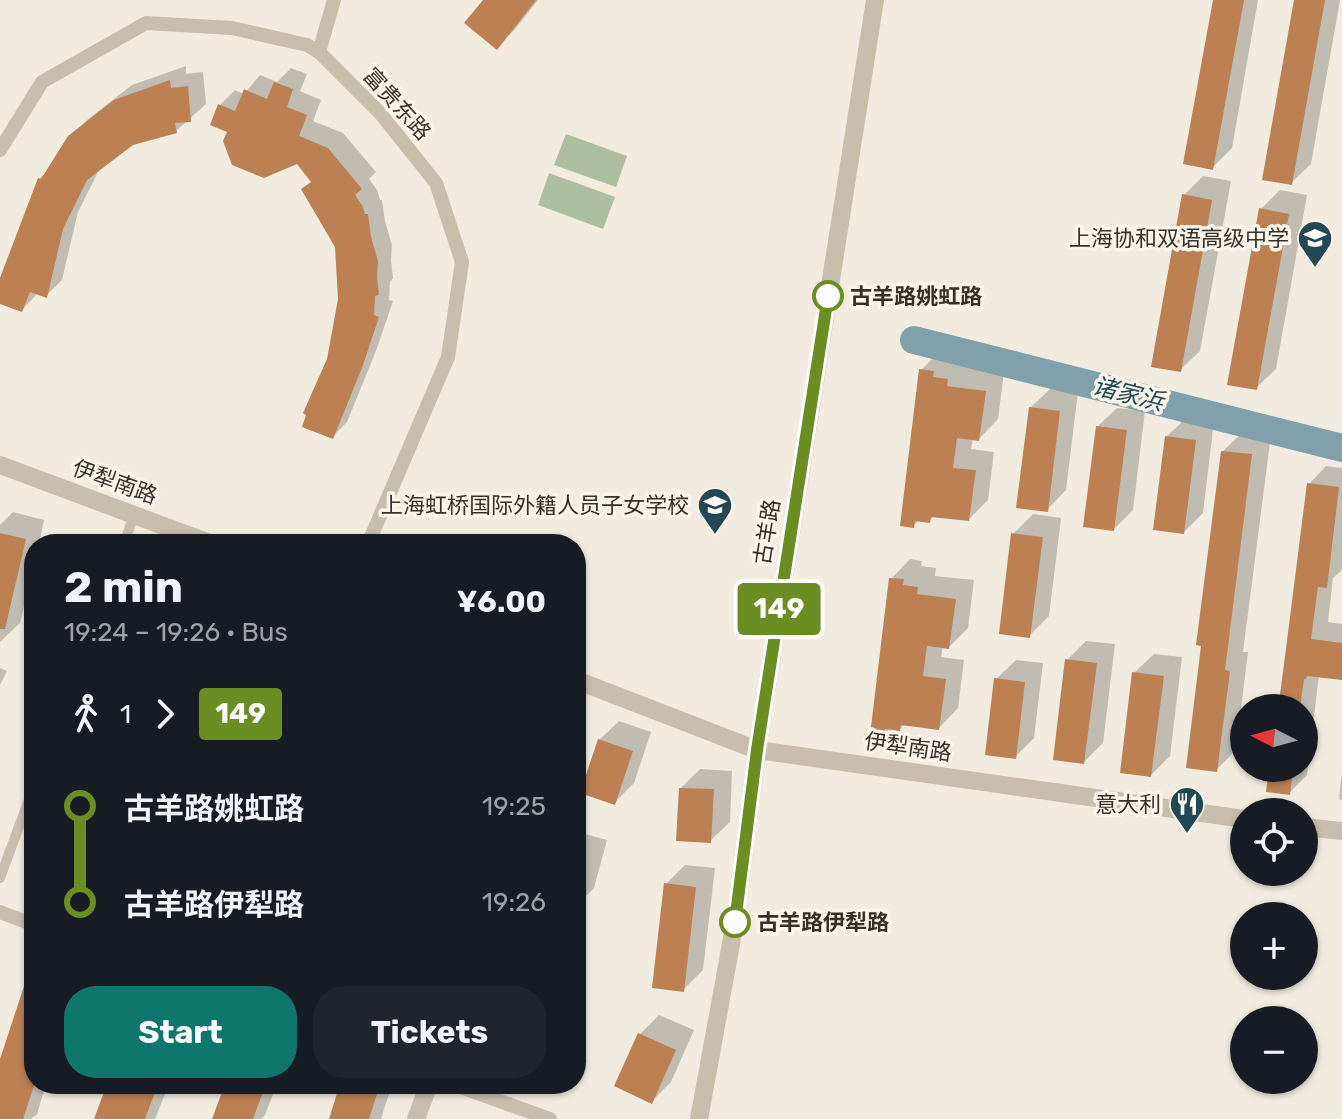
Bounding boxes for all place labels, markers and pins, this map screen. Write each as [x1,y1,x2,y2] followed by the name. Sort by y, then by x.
[1296,219,1334,269] school or university icon: 上海协和双语高级中学
[1069,225,1289,252] place label: 上海协和双语高级中学
[813,281,843,311] marker: 古羊路姚虹路
[850,283,982,310] place label: 古羊路姚虹路
[696,486,734,536] school or university icon: 上海虹桥国际外籍人员子女学校
[381,492,689,519] place label: 上海虹桥国际外籍人员子女学校
[1168,785,1206,835] restaurant icon: 意大利
[1095,791,1161,818] place label: 意大利
[720,907,750,937] marker: 古羊路伊犁路
[757,909,889,936] place label: 古羊路伊犁路

